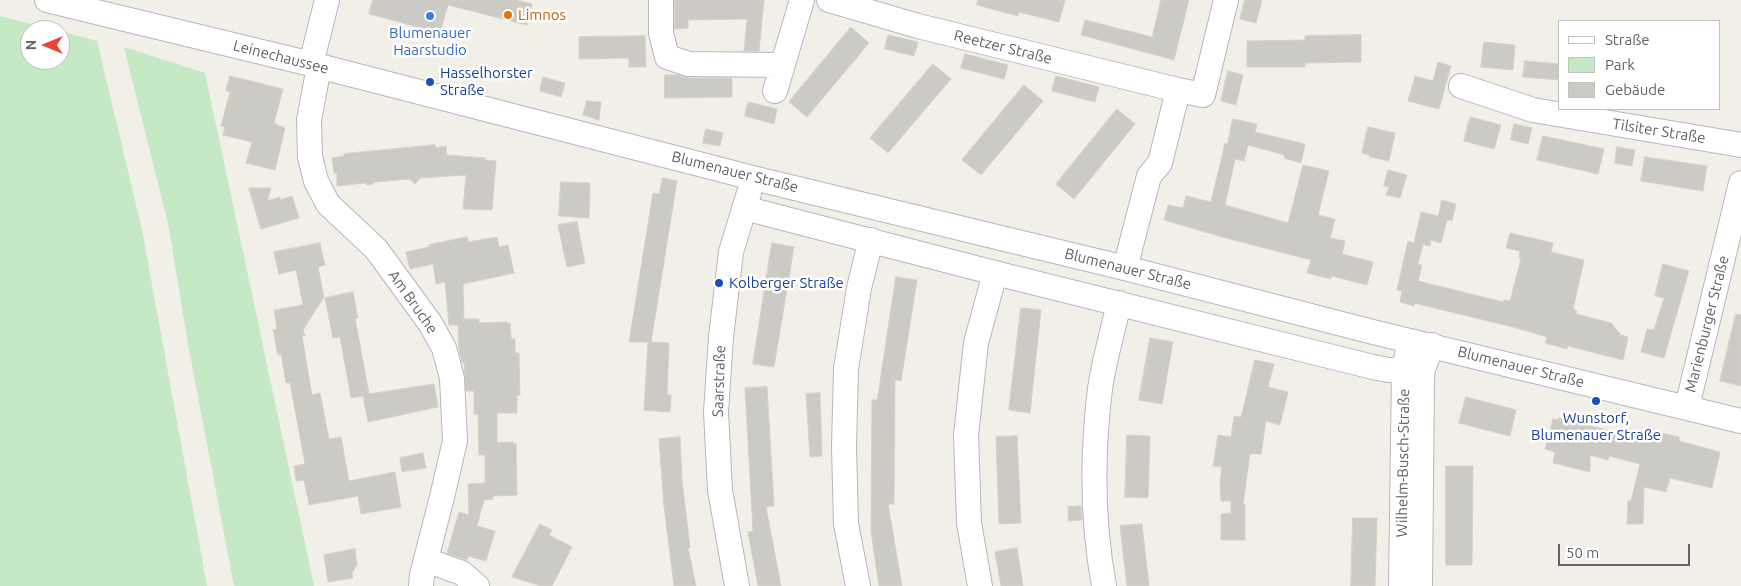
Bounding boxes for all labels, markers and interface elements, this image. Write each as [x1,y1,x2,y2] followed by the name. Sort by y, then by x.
[518,6,566,24] place label: Limnos
[502,9,514,21] marker: Limnos
[424,10,436,22] marker: Blumenauer Haarstudio
[20,20,70,70] north arrow
[1558,20,1721,110] legend
[389,24,471,59] place label: Blumenauer Haarstudio
[952,26,1054,68] street label: Reetzer Straße
[1605,31,1649,48] text: Straße
[231,36,331,78] street label: Leinechaussee
[23,40,39,50] text: N
[1605,56,1635,73] text: Park
[440,64,533,99] place label: Hasselhorster Straße
[424,76,436,88] marker: Hasselhorster Straße
[1605,81,1665,98] text: Gebäude
[1611,115,1707,147] street label: Tilsiter Straße
[670,148,800,196] street label: Blumenauer Straße
[1063,245,1193,293] street label: Blumenauer Straße
[1681,254,1733,394] street label: Marienburger Straße
[384,267,442,337] street label: Am Bruche
[729,274,844,292] place label: Kolberger Straße
[713,277,725,289] marker: Kolberger Straße
[1456,343,1586,391] street label: Blumenauer Straße
[709,345,729,417] street label: Saarstraße
[1393,388,1413,538] street label: Wilhelm-Busch-Straße
[1590,395,1602,407] marker: Wunstorf, Blumenauer Straße
[1531,409,1661,444] place label: Wunstorf, Blumenauer Straße
[1561,534,1694,566] scale bar
[1566,544,1599,561] text: 50 m

